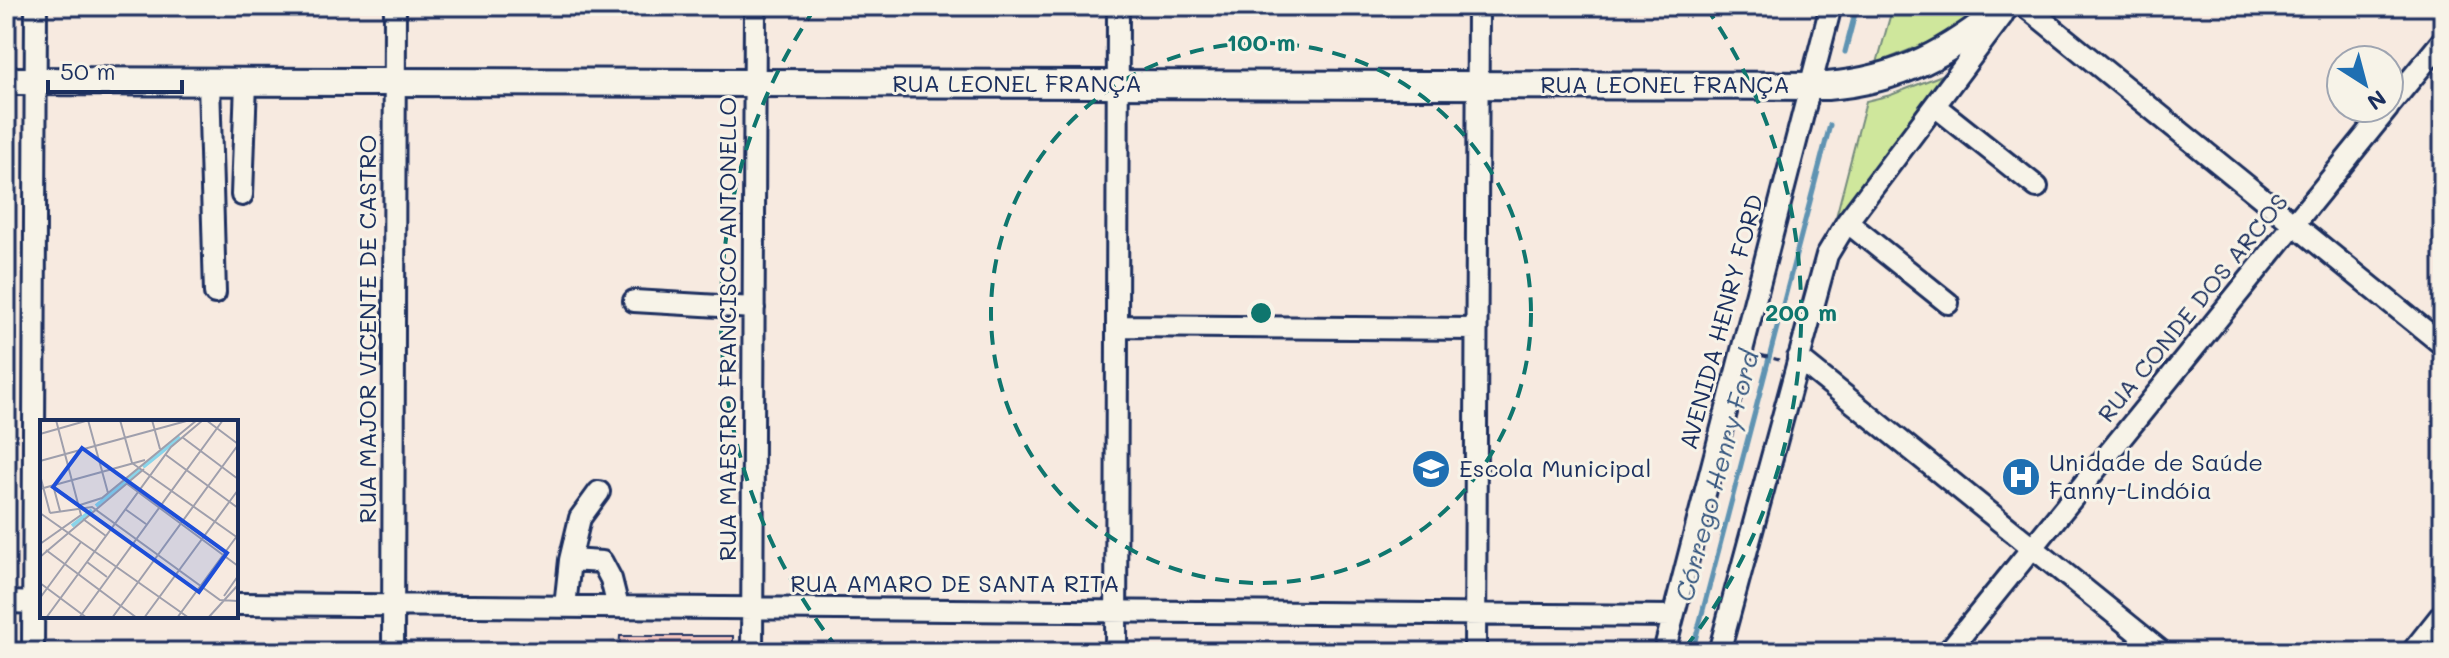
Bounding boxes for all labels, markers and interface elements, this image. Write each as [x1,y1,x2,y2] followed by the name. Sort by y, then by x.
[1226,26,1296,57] text: 100 m
[48,44,182,94] scale bar
[2325,44,2405,124] north arrow
[60,55,116,86] text: 50 m
[892,67,1142,98] street label: RUA LEONEL FRANÇA
[1540,68,1790,99] street label: RUA LEONEL FRANÇA
[2362,84,2392,117] text: N
[711,97,742,561] street label: RUA MAESTRO FRANCISCO ANTONELLO
[351,135,382,523] street label: RUA MAJOR VICENTE DE CASTRO
[2090,186,2294,428] street label: RUA CONDE DOS ARCOS
[1672,191,1770,453] street label: AVENIDA HENRY FORD
[1765,296,1837,327] text: 200 m
[1247,299,1275,327] centre of rings
[1666,345,1766,605] water label: Córrego Henry Ford
[40,420,238,618] inset map
[2049,446,2263,505] place label: Unidade de Saúde Fanny-Lindóia
[1410,448,1452,490] school or university icon: Escola Municipal
[1459,452,1652,483] place label: Escola Municipal
[2000,456,2042,498] hospital icon: Unidade de Saúde Fanny-Lindóia
[790,567,1120,598] street label: RUA AMARO DE SANTA RITA

